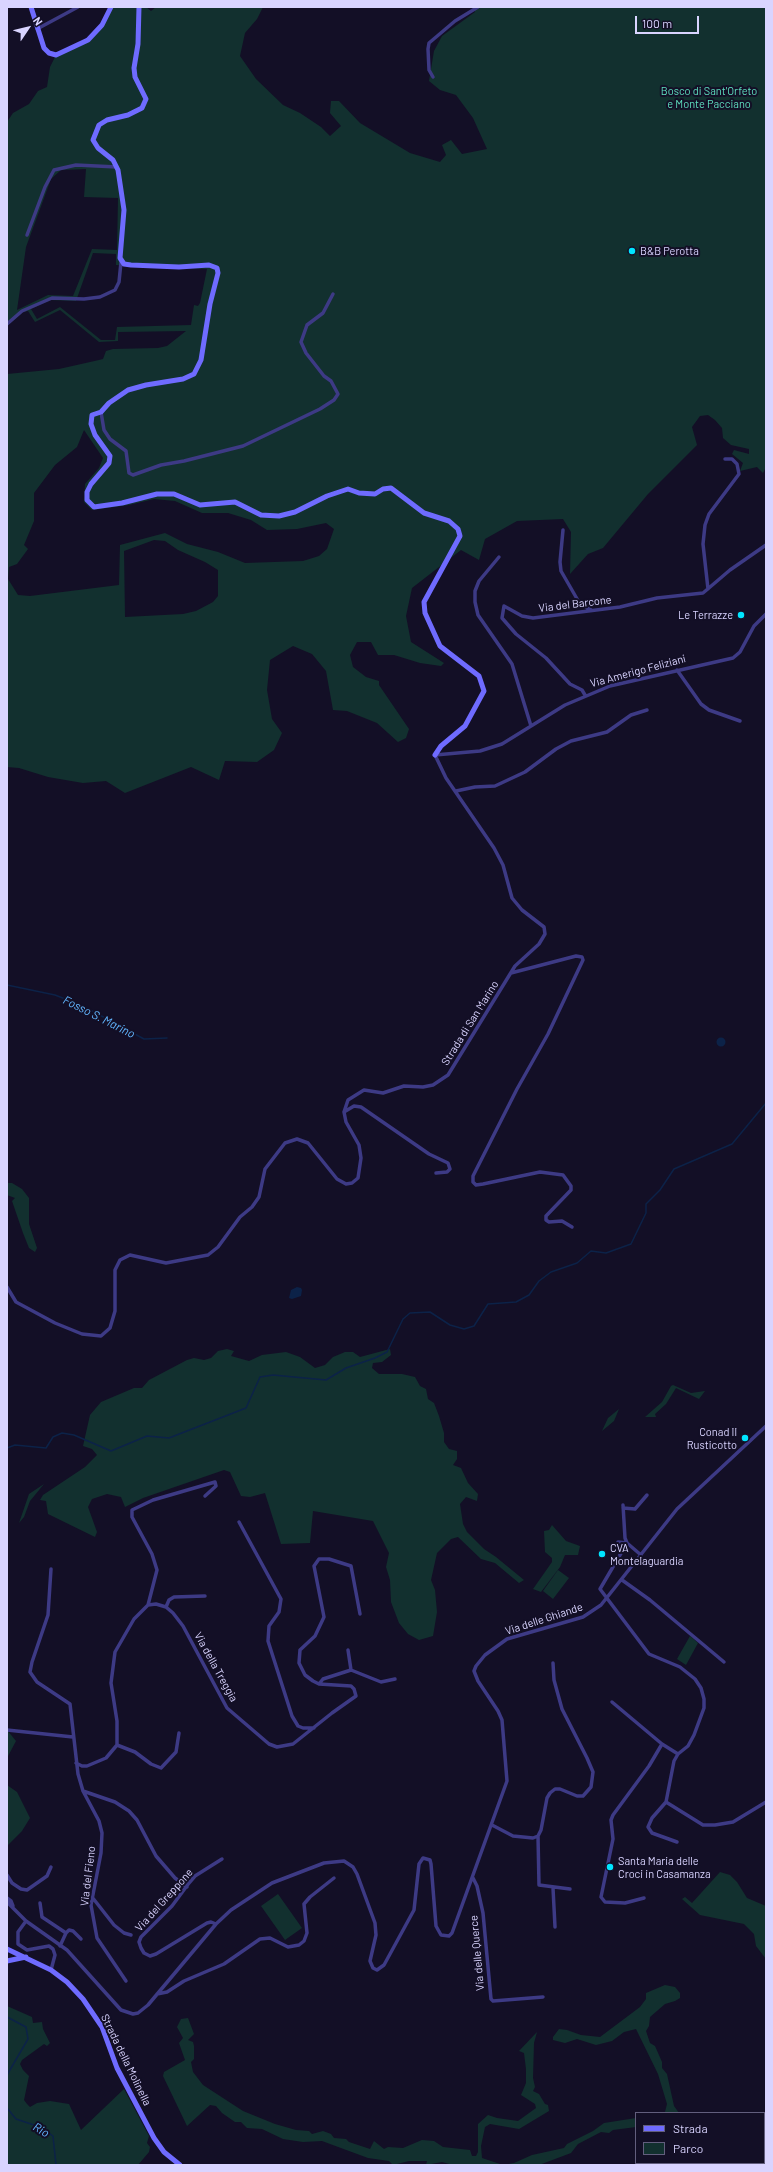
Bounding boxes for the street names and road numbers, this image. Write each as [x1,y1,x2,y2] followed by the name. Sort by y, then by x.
[538,593,612,615] street label: Via del Barcone
[589,652,687,690] street label: Via Amerigo Feliziani
[439,978,501,1068] street label: Strada di San Marino
[503,1600,585,1638] street label: Via delle Ghiande
[191,1630,241,1704] street label: Via della Treggia
[78,1845,98,1907] street label: Via del Fieno
[132,1866,196,1934] street label: Via del Greppone
[467,1915,487,1991] street label: Via delle Querce
[98,2012,154,2108] street label: Strada della Molinella

